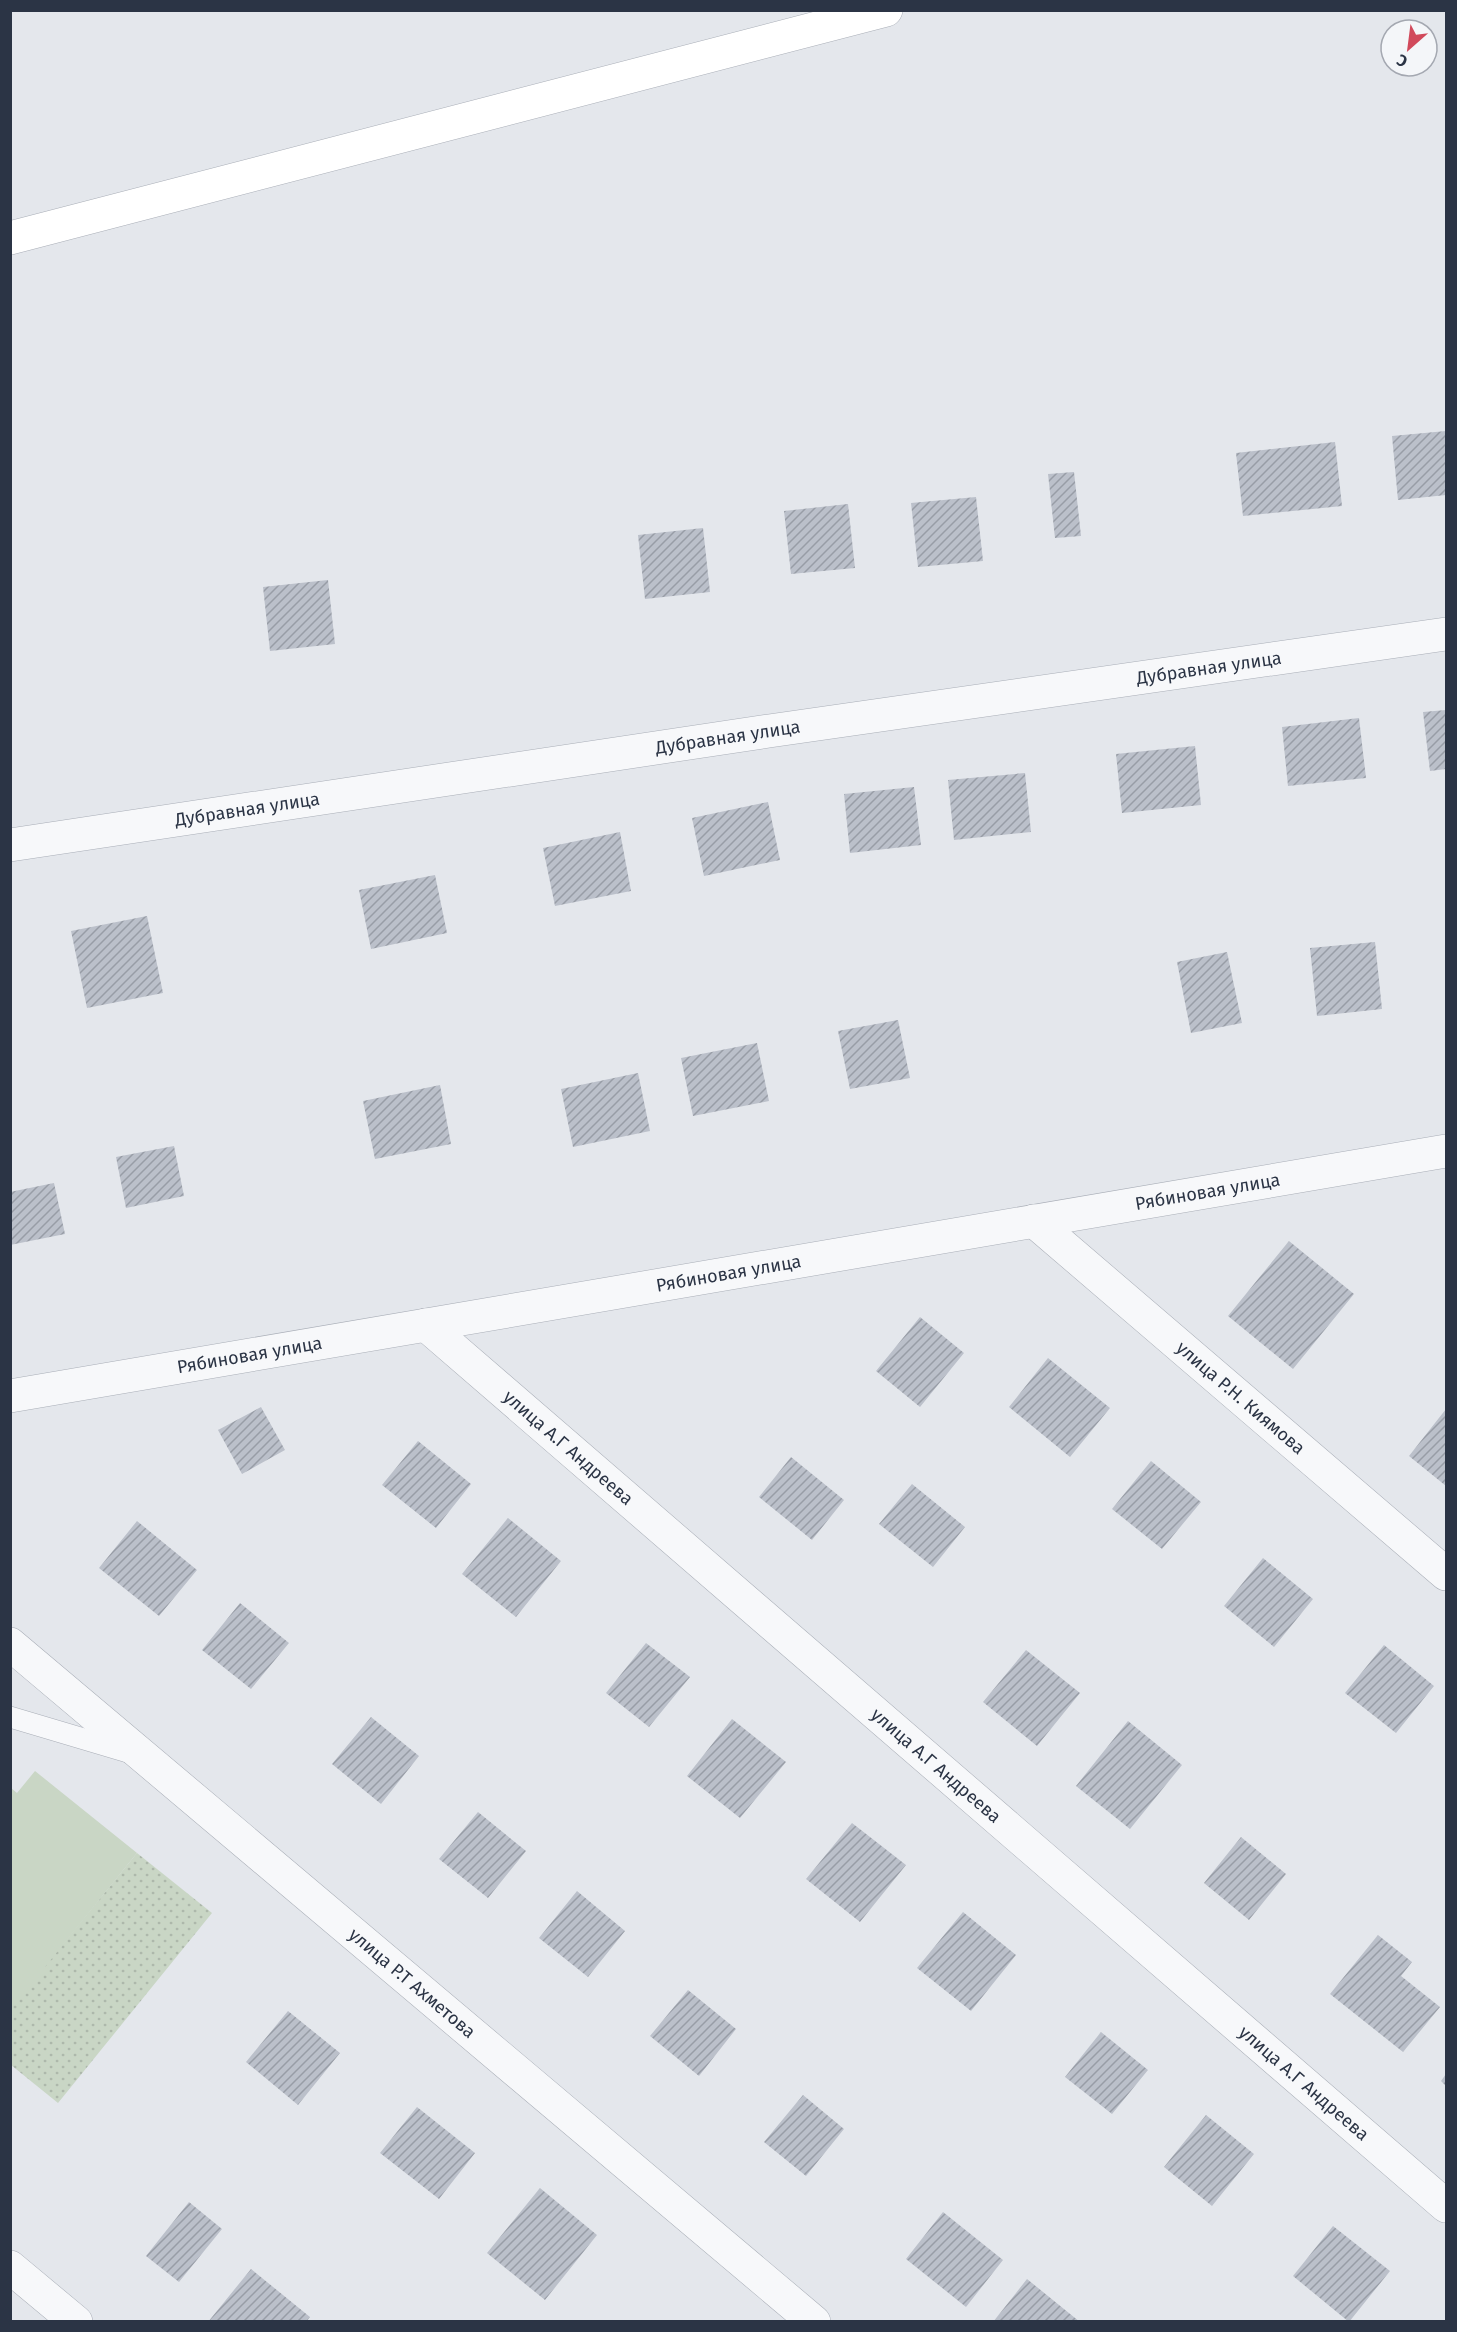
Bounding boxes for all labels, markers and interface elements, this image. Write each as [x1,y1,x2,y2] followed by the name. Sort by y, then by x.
[1379,18,1439,78] north arrow
[1393,50,1411,71] text: С
[1134,647,1283,689] street label: Дубравная улица
[653,716,802,759] street label: Дубравная улица
[172,788,321,831] street label: Дубравная улица
[1134,1168,1282,1215] street label: Рябиновая улица
[654,1250,803,1297] street label: Рябиновая улица
[175,1332,324,1378] street label: Рябиновая улица
[1172,1337,1309,1459] street label: улица Р.Н. Киямова
[499,1386,638,1510] street label: улица А.Г Андреева
[867,1703,1006,1828] street label: улица А.Г Андреева
[344,1923,480,2043] street label: улица Р.Т Ахметова
[1234,2021,1373,2145] street label: улица А.Г Андреева

